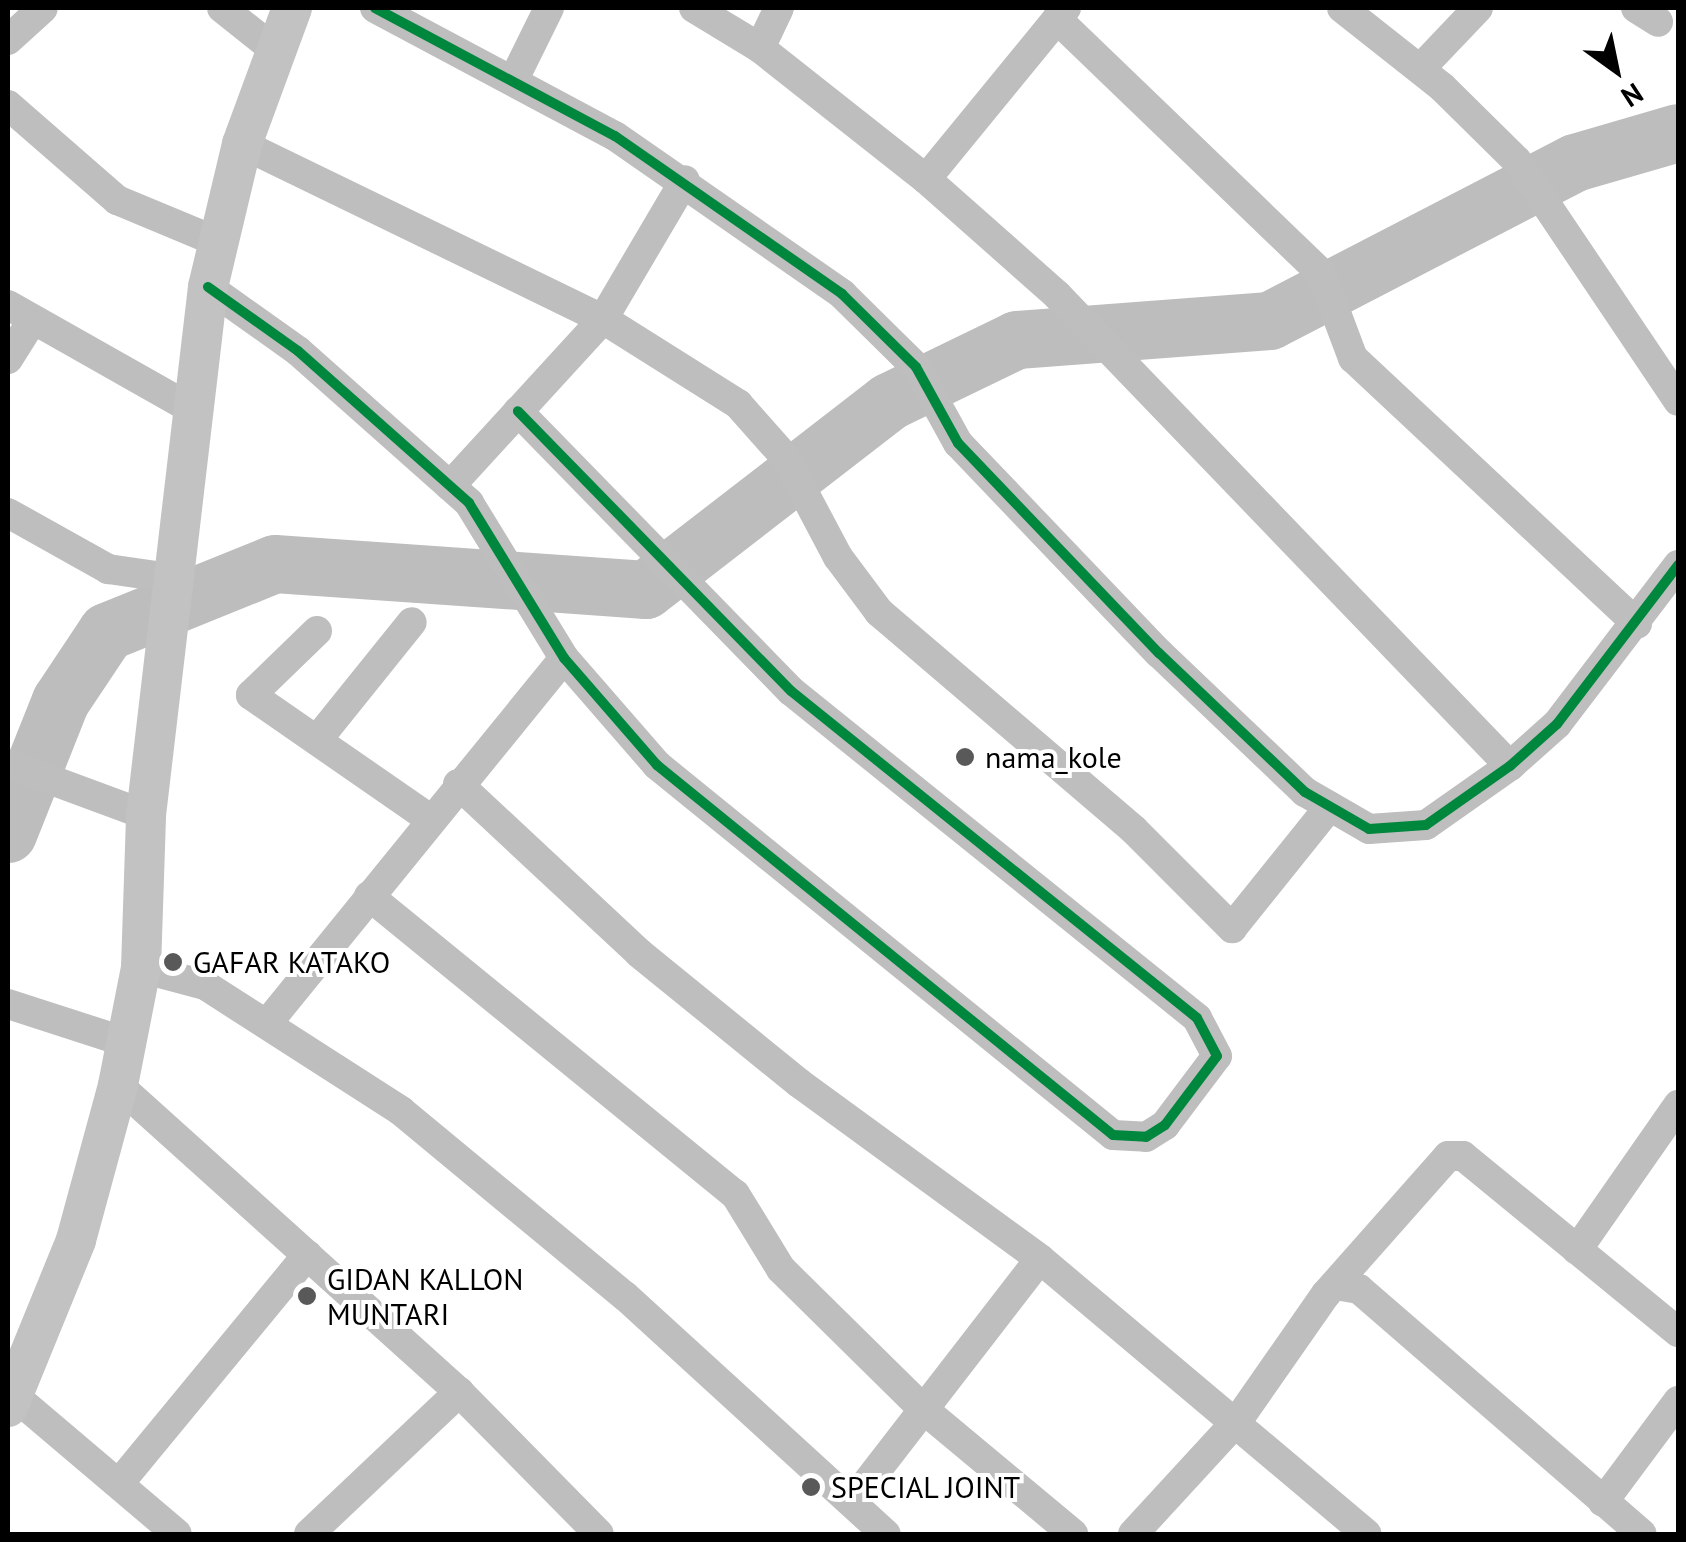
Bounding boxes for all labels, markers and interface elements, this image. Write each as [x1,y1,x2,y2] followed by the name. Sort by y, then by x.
[1566,20,1666,120] north arrow
[1615,75,1650,116] text: N
[985,739,1122,775] place label: nama_kole
[954,746,976,768] marker: nama_kole
[193,944,390,980] place label: GAFAR KATAKO
[162,951,184,973] marker: GAFAR KATAKO
[327,1261,523,1332] place label: GIDAN KALLON MUNTARI
[296,1285,318,1307] marker: GIDAN KALLON MUNTARI
[831,1469,1022,1505] place label: SPECIAL JOINT
[800,1476,822,1498] marker: SPECIAL JOINT

